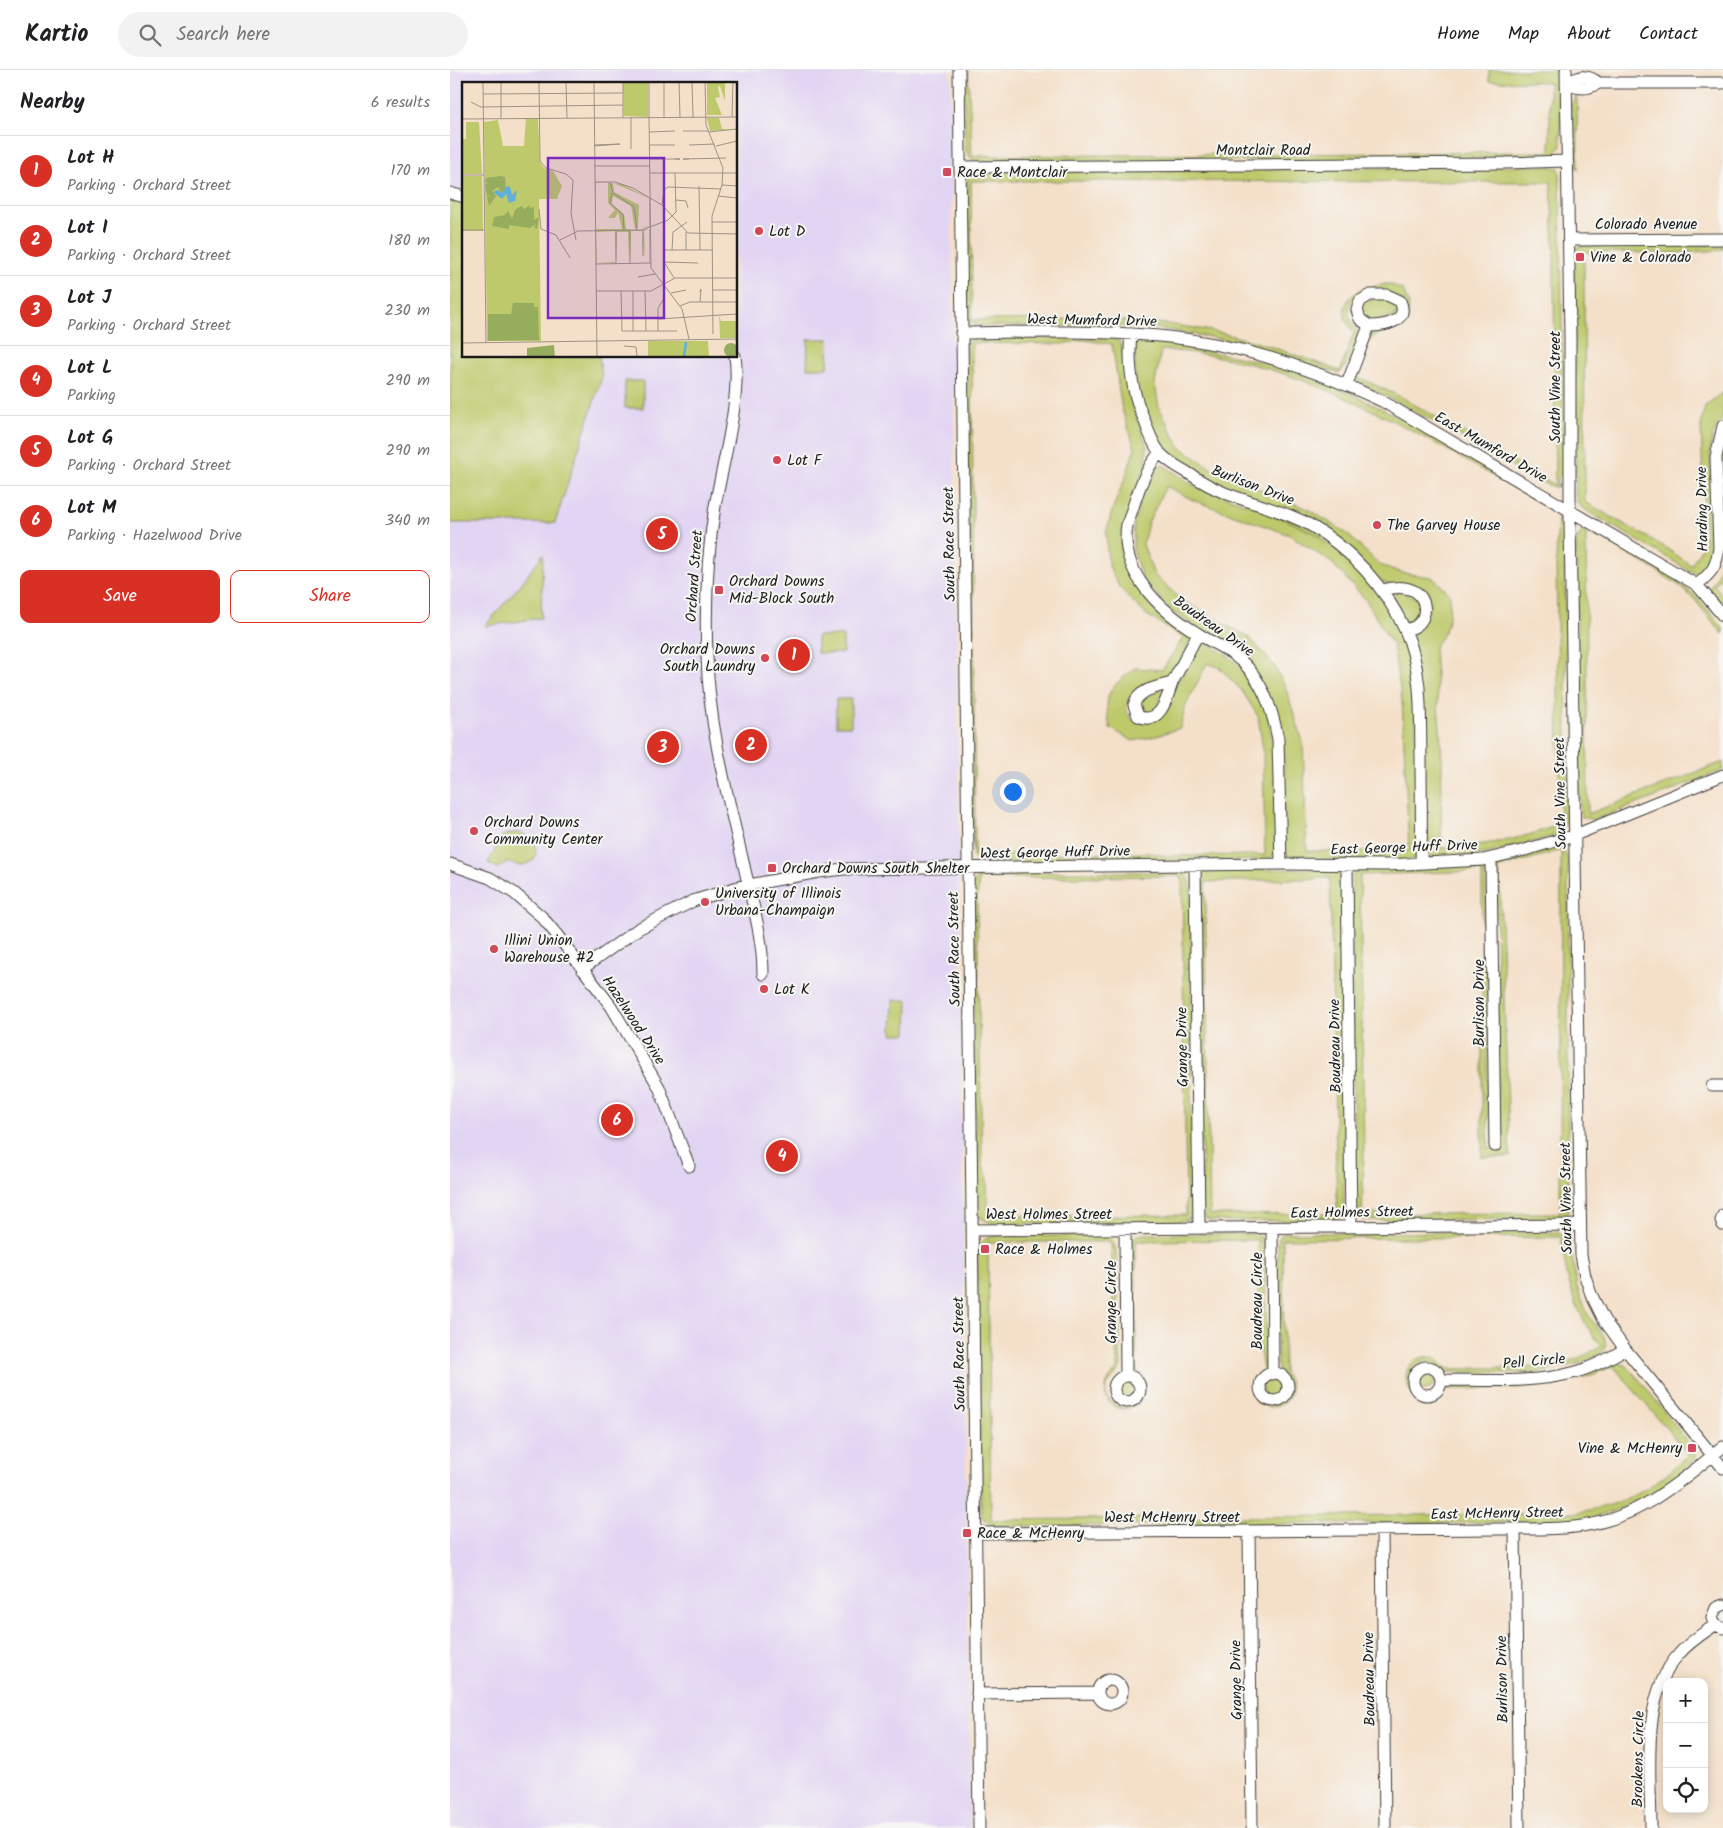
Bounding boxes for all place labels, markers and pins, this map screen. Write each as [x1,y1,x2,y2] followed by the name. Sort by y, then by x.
[957,161,1068,185] place label: Race & Montclair
[941,166,953,178] marker: Race & Montclair
[769,220,806,244] place label: Lot D
[753,225,765,237] marker: Lot D
[1590,246,1692,270] place label: Vine & Colorado
[1574,251,1586,263] marker: Vine & Colorado
[787,449,823,473] place label: Lot F
[771,454,783,466] marker: Lot F
[1387,514,1501,538] place label: The Garvey House
[646,515,678,553] pin: 5
[1371,519,1383,531] marker: The Garvey House
[729,570,834,611] place label: Orchard Downs Mid-Block South
[713,584,725,596] marker: Orchard Downs Mid-Block South
[778,636,810,674] pin: 1
[660,638,756,679] place label: Orchard Downs South Laundry
[759,652,771,664] marker: Orchard Downs South Laundry
[735,726,767,764] pin: 2
[647,728,679,766] pin: 3
[484,811,604,852] place label: Orchard Downs Community Center
[468,825,480,837] marker: Orchard Downs Community Center
[782,857,970,881] place label: Orchard Downs South Shelter
[766,862,778,874] marker: Orchard Downs South Shelter
[715,882,842,923] place label: University of Illinois Urbana-Champaign
[699,896,711,908] marker: University of Illinois Urbana-Champaign
[504,929,594,970] place label: Illini Union Warehouse #2
[488,943,500,955] marker: Illini Union Warehouse #2
[774,978,810,1002] place label: Lot K
[758,983,770,995] marker: Lot K
[601,1101,633,1139] pin: 6
[766,1137,798,1175] pin: 4
[995,1238,1093,1262] place label: Race & Holmes
[979,1243,991,1255] marker: Race & Holmes
[1578,1437,1683,1461] place label: Vine & McHenry
[1686,1442,1698,1454] marker: Vine & McHenry
[977,1522,1085,1546] place label: Race & McHenry
[961,1527,973,1539] marker: Race & McHenry

